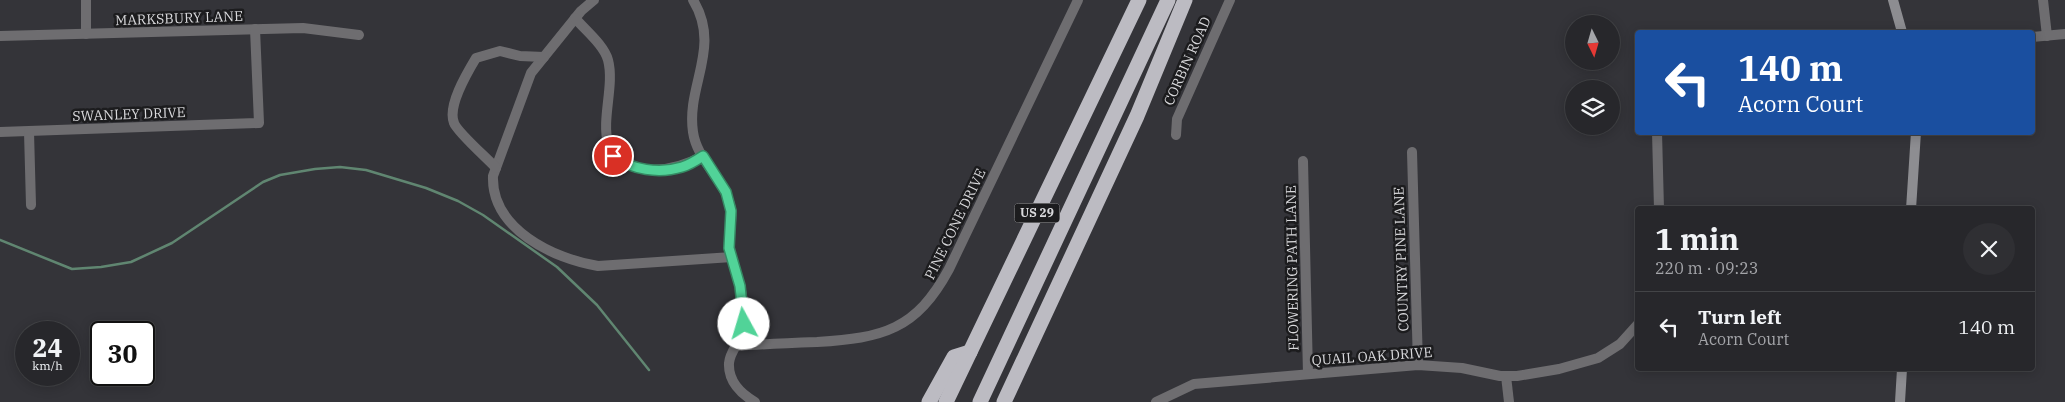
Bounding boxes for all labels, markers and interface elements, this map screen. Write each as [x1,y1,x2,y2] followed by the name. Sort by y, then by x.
[115,7,243,29] street label: MARKSBURY LANE
[1159,14,1215,108] street label: CORBIN ROAD
[1565,15,1620,70] north arrow
[1565,15,1620,135] map controls
[1738,45,1843,91] text: 140 m
[1655,50,1720,115] icon: left
[1565,80,1620,135] button: layers
[1738,89,1863,118] text: Acorn Court
[72,103,186,125] street label: SWANLEY DRIVE
[592,135,634,177] pin
[599,142,627,170] icon: arrive
[920,166,990,282] street label: PINE CONE DRIVE
[1282,185,1302,351] street label: FLOWERING PATH LANE
[1389,186,1413,332] street label: COUNTRY PINE LANE
[1014,204,1060,222] road number: US 29
[1655,219,1739,258] text: 1 min
[1963,223,2015,275] button: close
[1655,258,1758,278] text: 220 m · 09:23
[717,297,769,349] position arrow
[1698,305,1781,329] text: Turn left
[1655,313,1683,341] icon: left
[1958,315,2015,339] text: 140 m
[90,321,155,386] speed limit sign: 30
[1698,329,1789,349] text: Acorn Court
[32,331,63,364] text: 24
[1311,343,1433,369] street label: QUAIL OAK DRIVE
[32,358,63,373] text: km/h

